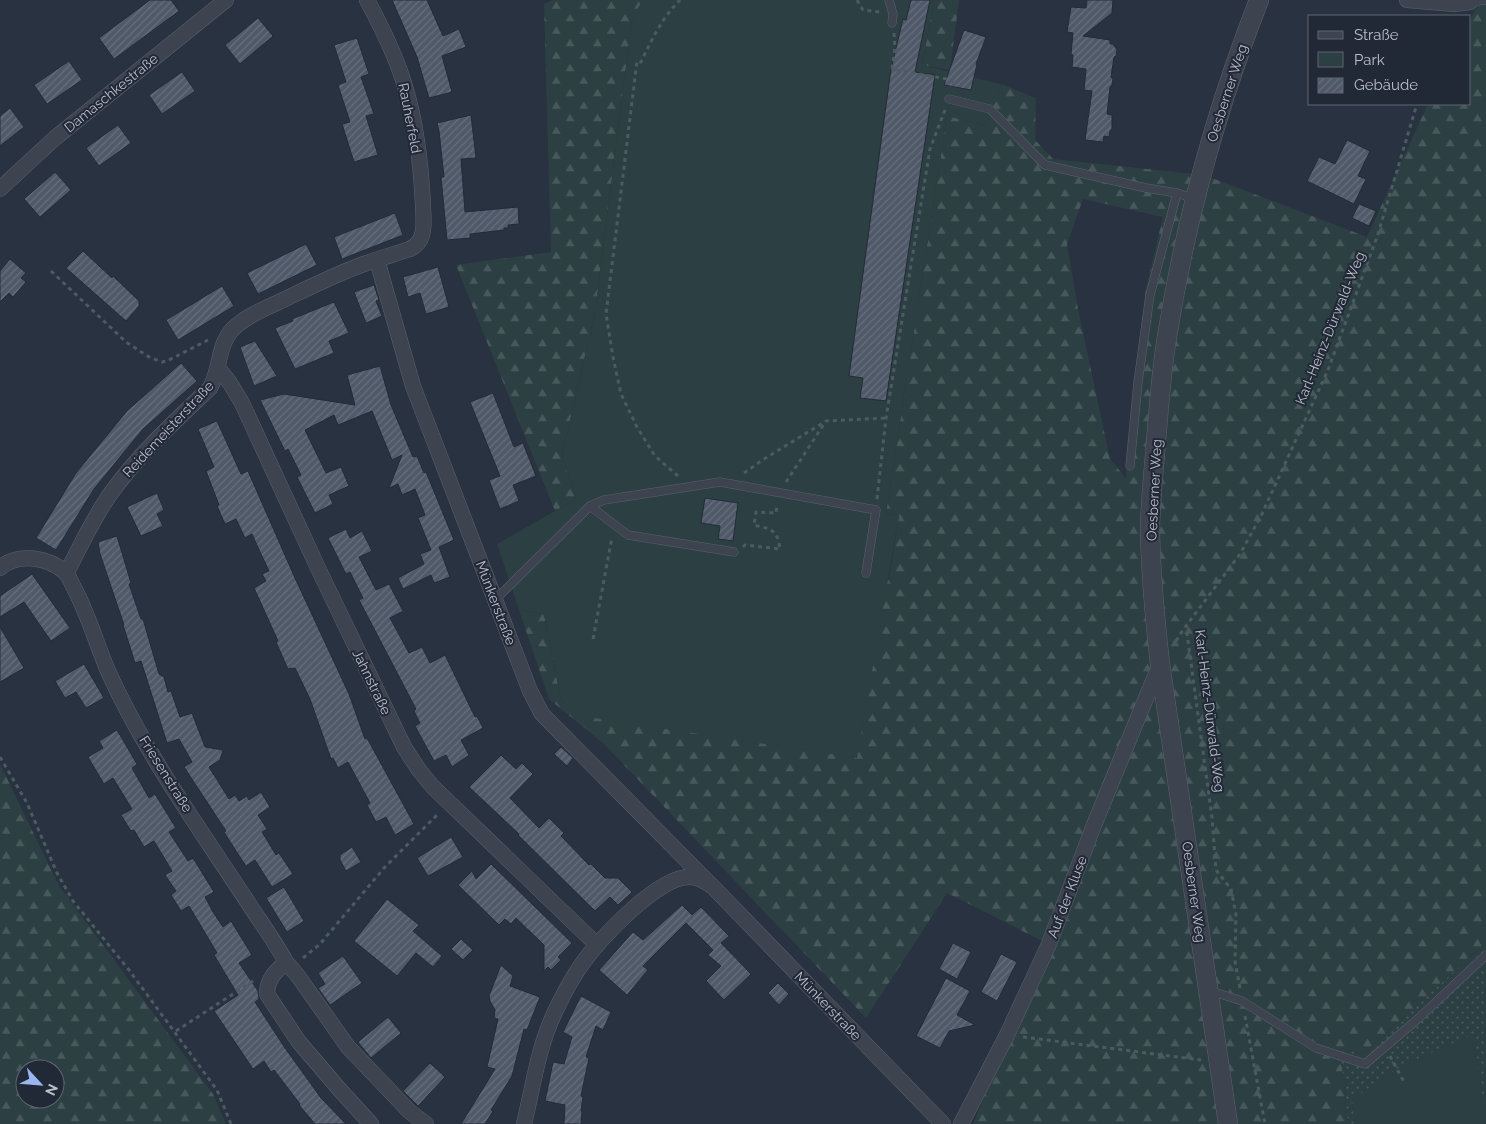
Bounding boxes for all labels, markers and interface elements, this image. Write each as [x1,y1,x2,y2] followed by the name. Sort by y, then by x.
[1308,15,1471,105] legend
[1354,26,1399,44] text: Straße
[1204,42,1250,144] street label: Oesberner Weg
[61,50,161,136] street label: Damaschkestraße
[1354,51,1385,69] text: Park
[1354,76,1418,94] text: Gebäude
[395,81,425,155] street label: Rauherfeld
[1292,249,1368,407] street label: Karl-Heinz-Dürwald-Weg
[119,378,217,480] street label: Reidemeisterstraße
[1143,439,1165,541] street label: Oesberner Weg
[473,559,519,647] street label: Münkerstraße
[1192,629,1228,793] street label: Karl-Heinz-Dürwald-Weg
[349,647,395,717] street label: Jahnstraße
[136,733,196,815] street label: Friesenstraße
[1179,840,1209,944] street label: Oesberner Weg
[1044,854,1090,940] street label: Auf der Kluse
[791,968,865,1044] street label: Münkerstraße
[15,1059,65,1109] north arrow
[42,1081,61,1098] text: N

